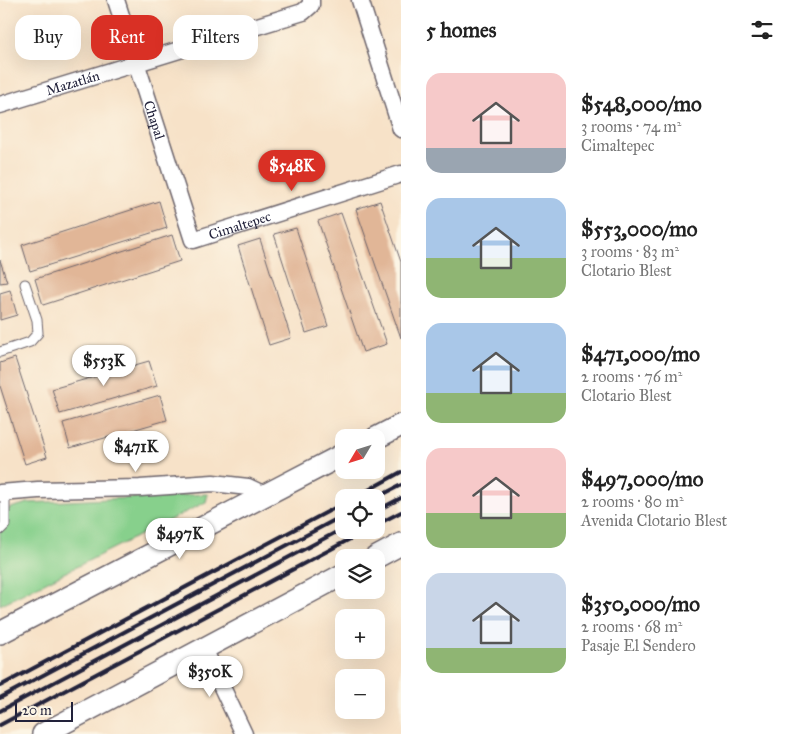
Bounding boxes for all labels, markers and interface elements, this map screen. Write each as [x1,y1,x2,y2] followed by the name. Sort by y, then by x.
[15,15,81,60] chip: Buy
[91,15,163,60] chip: Rent
[173,15,258,60] chip: Filters
[748,16,776,44] icon: filters
[426,17,497,43] text: 5 homes
[44,66,102,99] street label: Mazatlán
[581,91,702,117] text: $548,000/mo
[466,93,526,153] icon: home
[140,98,169,142] street label: Chapal
[581,117,681,136] text: 3 rooms · 74 m²
[581,136,655,155] text: Cimaltepec
[257,150,327,192] pin: $548K
[269,156,315,175] text: $548K
[206,207,273,243] street label: Cimaltepec
[581,216,698,242] text: $553,000/mo
[466,218,526,278] icon: home
[581,242,679,261] text: 3 rooms · 83 m²
[581,261,672,280] text: Clotario Blest
[581,341,700,367] text: $471,000/mo
[466,343,526,403] icon: home
[69,344,139,387] pin: $553K
[83,351,125,370] text: $553K
[581,367,682,386] text: 2 rooms · 76 m²
[581,386,672,405] text: Clotario Blest
[335,429,385,479] north arrow
[335,429,385,719] map controls
[101,430,171,473] pin: $471K
[114,437,158,456] text: $471K
[581,466,704,492] text: $497,000/mo
[466,468,526,528] icon: home
[335,489,385,539] button: locate
[581,492,684,511] text: 2 rooms · 80 m²
[581,511,727,530] text: Avenida Clotario Blest
[145,518,215,560] pin: $497K
[157,524,204,543] text: $497K
[335,549,385,599] button: layers
[581,591,700,617] text: $350,000/mo
[466,593,526,653] icon: home
[335,609,385,659] button: +
[581,617,682,636] text: 2 rooms · 68 m²
[581,636,696,655] text: Pasaje El Sendero
[175,656,245,698] pin: $350K
[188,662,232,681] text: $350K
[335,669,385,719] button: −
[15,699,72,722] scale bar
[22,702,52,719] text: 20 m

